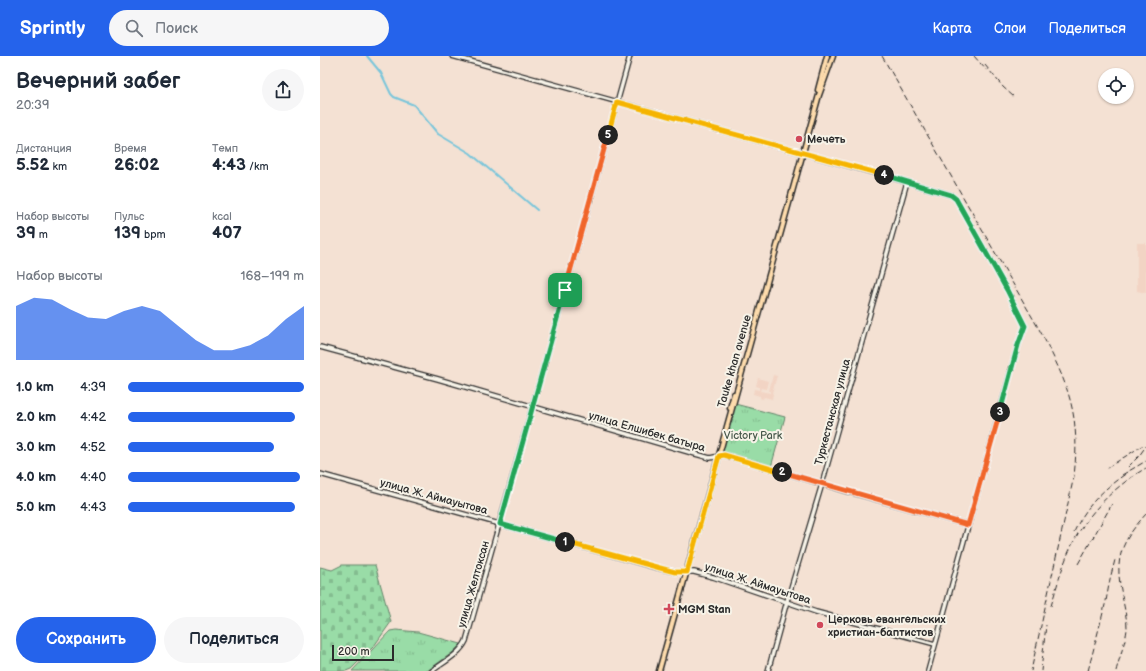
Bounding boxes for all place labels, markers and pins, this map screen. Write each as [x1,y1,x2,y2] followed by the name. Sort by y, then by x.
[598,125,618,145] pin: 5
[807,133,846,146] place label: Мечеть
[794,134,804,144] marker: Мечеть
[874,165,894,185] pin: 4
[548,273,582,307] pin
[990,402,1010,422] pin: 3
[772,462,792,482] pin: 2
[555,532,575,552] pin: 1
[663,603,675,615] marker: MGM Stan
[678,603,731,616] place label: MGM Stan
[828,613,945,639] place label: Церковь евангельских христиан-баптистов
[815,620,825,630] marker: Церковь евангельских христиан-баптистов

